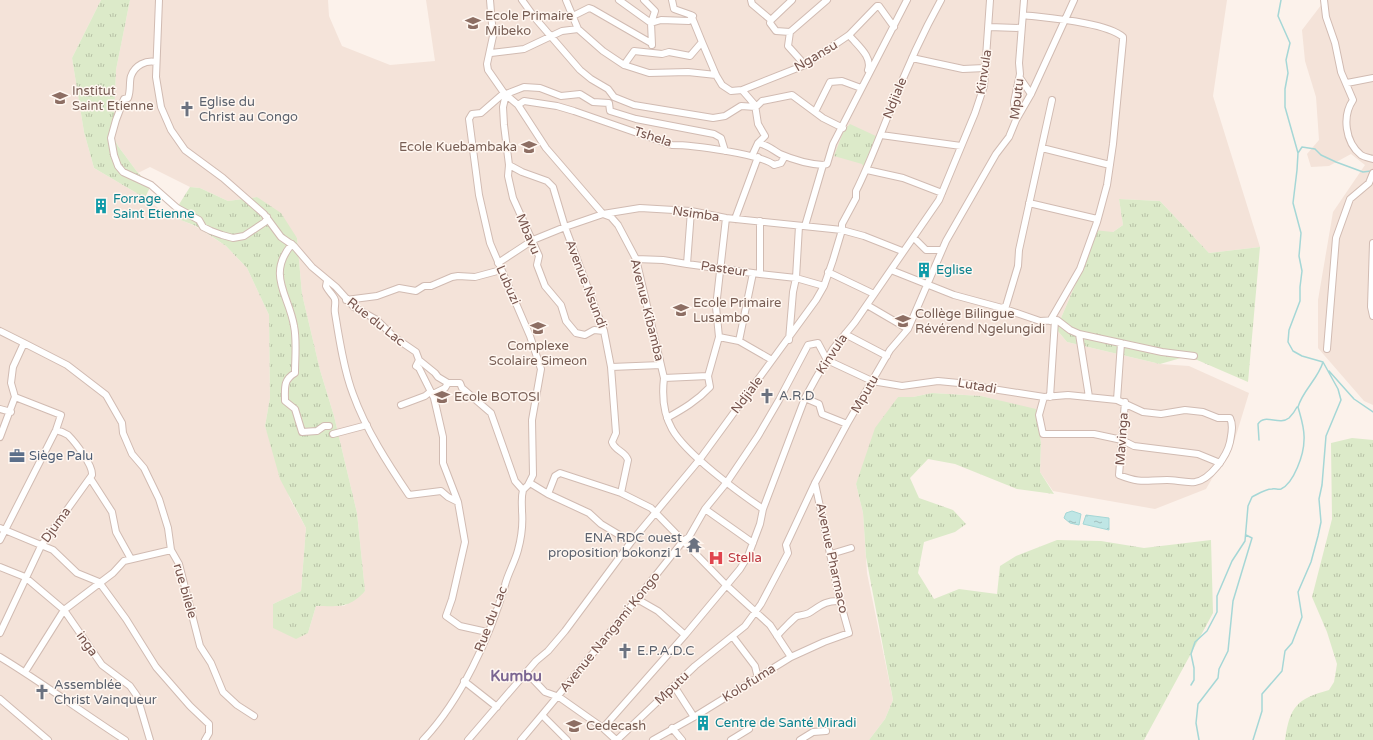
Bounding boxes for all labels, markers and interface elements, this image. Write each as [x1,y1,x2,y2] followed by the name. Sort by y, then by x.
[485,8,573,39] place label: Ecole Primaire Mibeko
[464,14,482,32] school or university icon: Ecole Primaire Mibeko
[791,37,841,75] street label: Ngansu
[973,48,995,96] street label: Kinvula
[880,75,910,121] street label: Ndjiale
[1007,77,1027,121] street label: Mputu
[72,83,153,114] place label: Institut Saint Etienne
[51,89,69,107] school or university icon: Institut Saint Etienne
[199,94,298,125] place label: Eglise du Christ au Congo
[178,100,196,118] church icon: Eglise du Christ au Congo
[632,123,674,151] street label: Tshela
[520,138,538,156] school or university icon: Ecole Kuebambaka
[399,139,517,155] place label: Ecole Kuebambaka
[113,191,194,222] place label: Forrage Saint Etienne
[92,197,110,215] building icon: Forrage Saint Etienne
[672,203,720,225] street label: Nsimba
[512,211,544,257] street label: Mbavu
[562,237,610,331] street label: Avenue Nsundi
[627,257,667,363] street label: Avenue Kibamba
[700,258,748,280] street label: Pasteur
[915,261,933,279] building icon: Eglise
[936,262,972,278] place label: Eglise
[492,263,524,307] street label: Lubuzi
[344,294,408,350] street label: Rue du Lac
[693,295,781,326] place label: Ecole Primaire Lusambo
[672,301,690,319] school or university icon: Ecole Primaire Lusambo
[915,306,1045,337] place label: Collège Bilingue Révérend Ngelungidi
[894,312,912,330] school or university icon: Collège Bilingue Révérend Ngelungidi
[529,319,547,337] school or university icon: Complexe Scolaire Simeon
[813,331,851,377] street label: Kinvula
[489,338,587,369] place label: Complexe Scolaire Simeon
[848,372,882,416] street label: Mputu
[728,373,766,417] street label: Ndjiale
[956,375,998,397] street label: Lutadi
[758,387,776,405] church icon: A.R.D
[433,388,451,406] school or university icon: Ecole BOTOSI
[779,388,815,404] place label: A.R.D
[454,389,540,405] place label: Ecole BOTOSI
[1112,412,1132,466] street label: Mavinga
[8,447,26,465] office icon: Siège Palu
[29,448,93,464] place label: Siège Palu
[812,501,852,615] street label: Avenue Pharmaco
[38,504,74,546] street label: Djuma
[548,530,682,561] place label: ENA RDC ouest proposition bokonzi 1
[685,536,703,554] temple icon: ENA RDC ouest proposition bokonzi 1
[707,549,725,567] hospital icon: Stella
[728,550,762,566] place label: Stella
[170,562,200,620] street label: rue bilele
[556,569,664,695] street label: Avenue Nangami Kongo
[471,584,511,654] street label: Rue du Lac
[73,629,101,659] street label: inga
[616,642,634,660] church icon: E.P.A.D.C
[637,643,694,659] place label: E.P.A.D.C
[719,660,779,706] street label: Kolofuma
[490,667,542,685] district label: Kumbu
[652,668,692,708] street label: Mputu
[54,677,157,708] place label: Assemblée Christ Vainqueur
[33,683,51,701] church icon: Assemblée Christ Vainqueur
[694,714,712,732] building icon: Centre de Santé Miradi
[715,715,856,731] place label: Centre de Santé Miradi
[565,717,583,735] school or university icon: Cedecash
[586,718,646,734] place label: Cedecash

